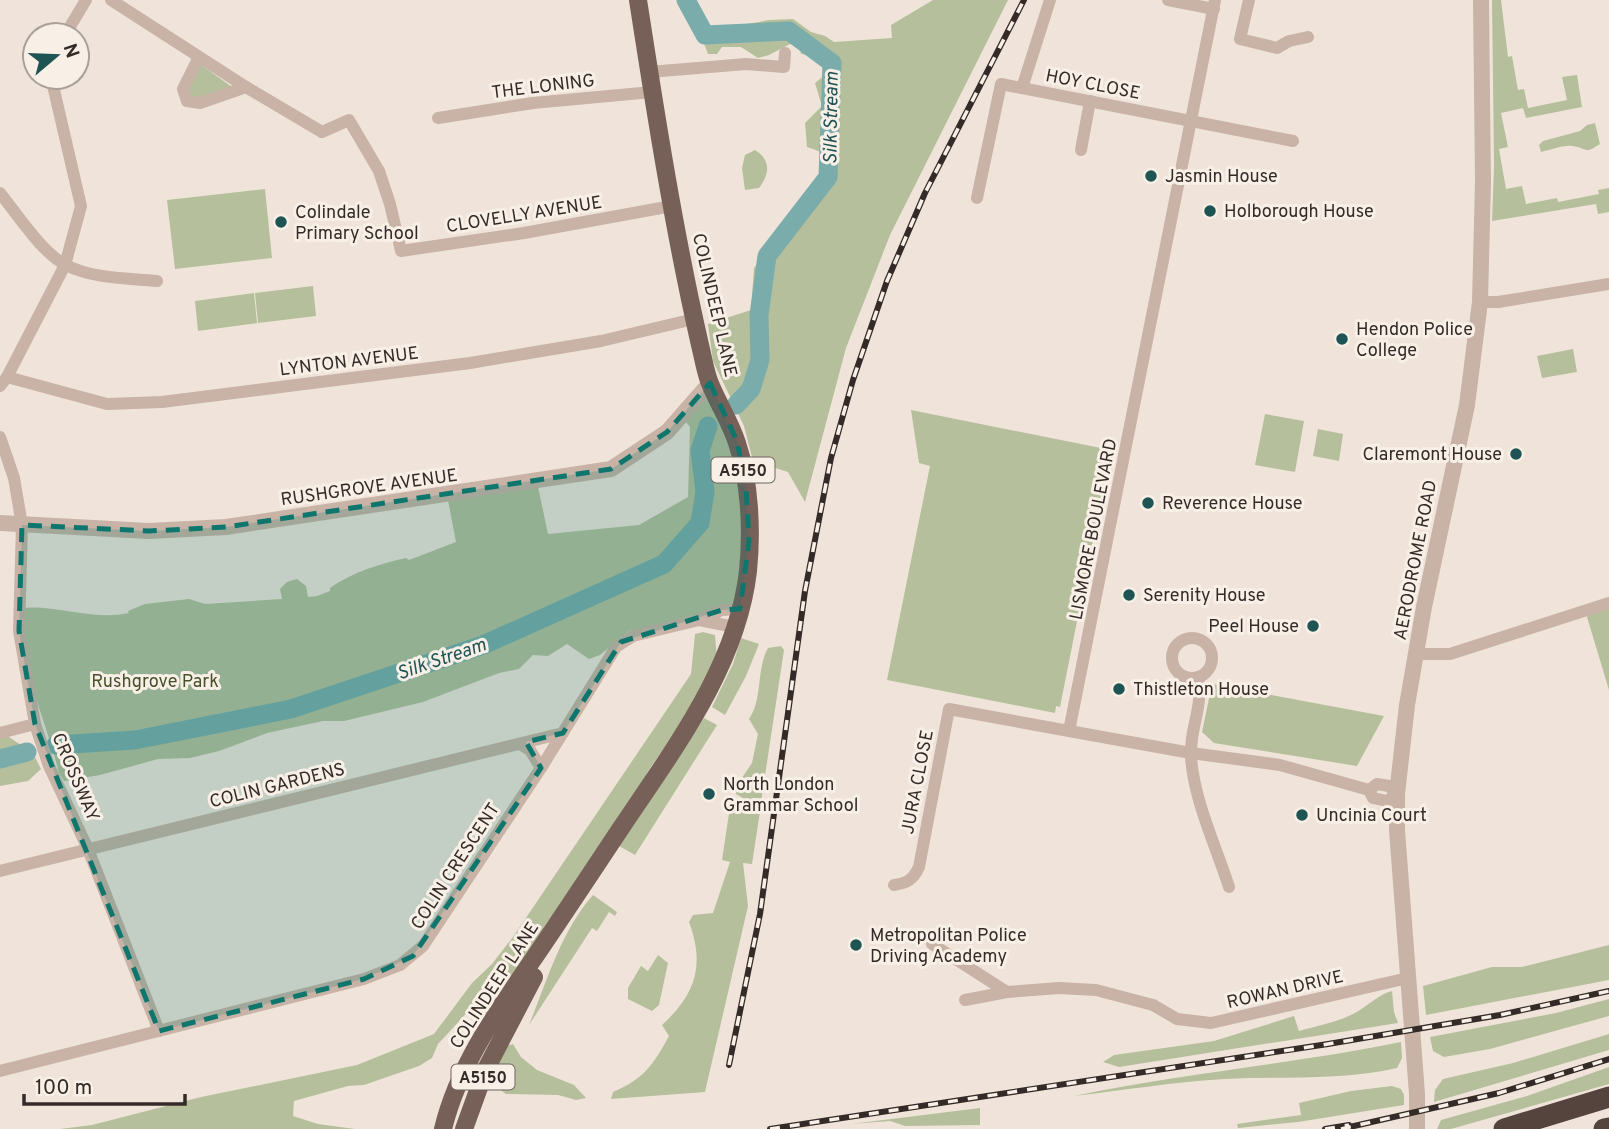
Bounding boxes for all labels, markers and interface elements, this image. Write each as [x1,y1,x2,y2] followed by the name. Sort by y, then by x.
[21,21,91,91] north arrow
[57,41,84,61] text: N
[1043,65,1142,106] street label: HOY CLOSE
[490,70,596,105] street label: THE LONING
[819,71,845,165] water label: Silk Stream
[1165,166,1278,189] place label: Jasmin House
[1143,168,1159,184] marker: Jasmin House
[445,192,604,239] street label: CLOVELLY AVENUE
[1224,201,1374,224] place label: Holborough House
[295,202,419,246] place label: Colindale Primary School
[1202,203,1218,219] marker: Holborough House
[273,214,289,230] marker: Colindale Primary School
[686,231,741,380] street label: COLINDEEP LANE
[1356,319,1473,363] place label: Hendon Police College
[1334,331,1350,347] marker: Hendon Police College
[278,343,420,382] street label: LYNTON AVENUE
[1066,437,1123,622] street label: LISMORE BOULEVARD
[1362,444,1502,467] place label: Claremont House
[1508,446,1524,462] marker: Claremont House
[712,457,774,482] road number: A5150
[279,465,459,512] street label: RUSHGROVE AVENUE
[1390,478,1443,642] street label: AERODROME ROAD
[1162,493,1302,516] place label: Reverence House
[1140,495,1156,511] marker: Reverence House
[1143,585,1265,608] place label: Serenity House
[1121,587,1137,603] marker: Serenity House
[1208,616,1299,639] place label: Peel House
[1305,618,1321,634] marker: Peel House
[394,633,490,686] water label: Silk Stream
[91,671,219,694] park label: Rushgrove Park
[1133,679,1269,702] place label: Thistleton House
[1111,681,1127,697] marker: Thistleton House
[897,728,940,836] street label: JURA CLOSE
[46,730,104,825] street label: CROSSWAY
[207,759,347,814] street label: COLIN GARDENS
[723,774,858,818] place label: North London Grammar School
[701,786,717,802] marker: North London Grammar School
[407,799,506,935] street label: COLIN CRESCENT
[1316,805,1427,828] place label: Uncinia Court
[1294,807,1310,823] marker: Uncinia Court
[446,918,545,1054] street label: COLINDEEP LANE
[870,925,1027,969] place label: Metropolitan Police Driving Academy
[848,937,864,953] marker: Metropolitan Police Driving Academy
[1225,966,1346,1015] street label: ROWAN DRIVE
[24,1062,186,1106] scale bar
[452,1064,514,1090] road number: A5150
[35,1075,92,1102] text: 100 m

